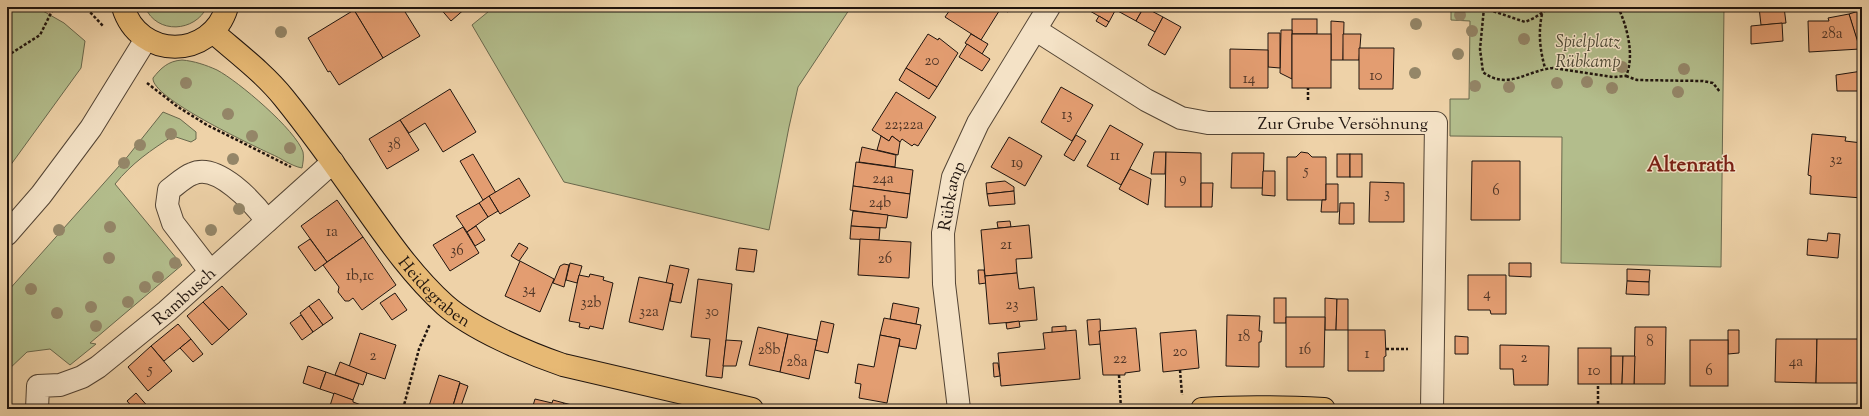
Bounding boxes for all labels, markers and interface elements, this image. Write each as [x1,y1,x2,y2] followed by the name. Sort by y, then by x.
[1821,24,1843,45] house number: 28a
[1556,31,1620,75] park label: Spielplatz Rübkamp
[925,51,940,72] house number: 20
[1370,66,1383,87] house number: 10
[1243,69,1256,90] house number: 14
[1061,105,1073,126] house number: 13
[1258,113,1428,137] street label: Zur Grube Versöhnung
[885,115,924,136] house number: 22;22a
[387,135,401,156] house number: 38
[1110,146,1120,167] house number: 11
[1829,150,1843,171] house number: 32
[1647,151,1736,181] district label: Altenrath
[1011,153,1023,174] house number: 19
[934,158,973,233] street label: Rübkamp
[1302,161,1309,182] house number: 5
[872,169,894,190] house number: 24a
[1179,169,1187,190] house number: 9
[1492,181,1500,202] house number: 6
[1384,184,1390,205] house number: 3
[869,193,891,214] house number: 24b
[326,222,338,243] house number: 1a
[1000,235,1012,256] house number: 21
[450,241,464,262] house number: 36
[878,249,892,270] house number: 26
[391,252,474,334] street label: Heidegraben
[148,262,222,332] street label: Rambusch
[346,266,374,287] house number: 1b,1c
[522,280,536,301] house number: 34
[1483,284,1491,305] house number: 4
[580,293,602,314] house number: 32b
[1005,295,1019,316] house number: 23
[639,302,659,323] house number: 32a
[705,302,719,323] house number: 30
[1238,327,1250,348] house number: 18
[1646,332,1654,353] house number: 8
[758,340,780,361] house number: 28b
[1299,340,1311,361] house number: 16
[1173,342,1188,363] house number: 20
[1364,344,1370,365] house number: 1
[369,346,377,367] house number: 2
[1520,348,1528,369] house number: 2
[1113,349,1127,370] house number: 22
[786,352,808,373] house number: 28a
[1789,352,1803,373] house number: 4a
[146,360,153,381] house number: 5
[1588,361,1601,382] house number: 10
[1705,361,1713,382] house number: 6

